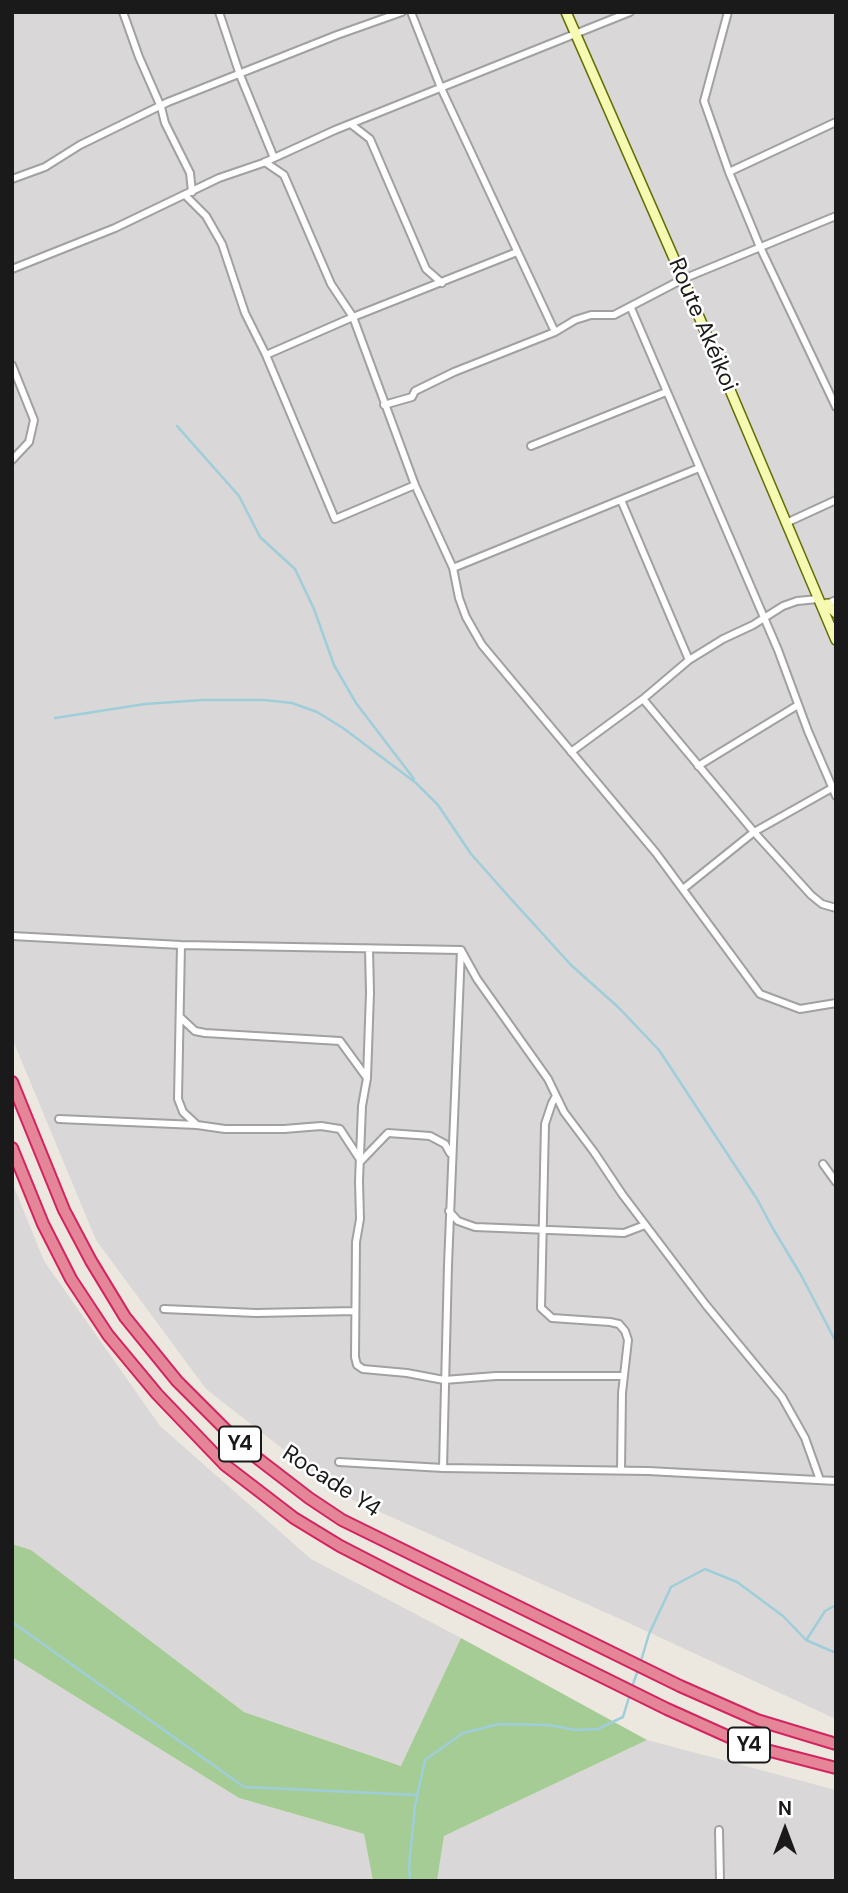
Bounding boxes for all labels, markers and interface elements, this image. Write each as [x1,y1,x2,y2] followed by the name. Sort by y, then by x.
[662,254,742,396] street label: Route Akéikoi
[219,1426,261,1462] road number: Y4
[277,1440,385,1524] street label: Rocade Y4
[728,1728,770,1762] road number: Y4
[750,1795,820,1865] north arrow
[778,1796,792,1821] text: N

